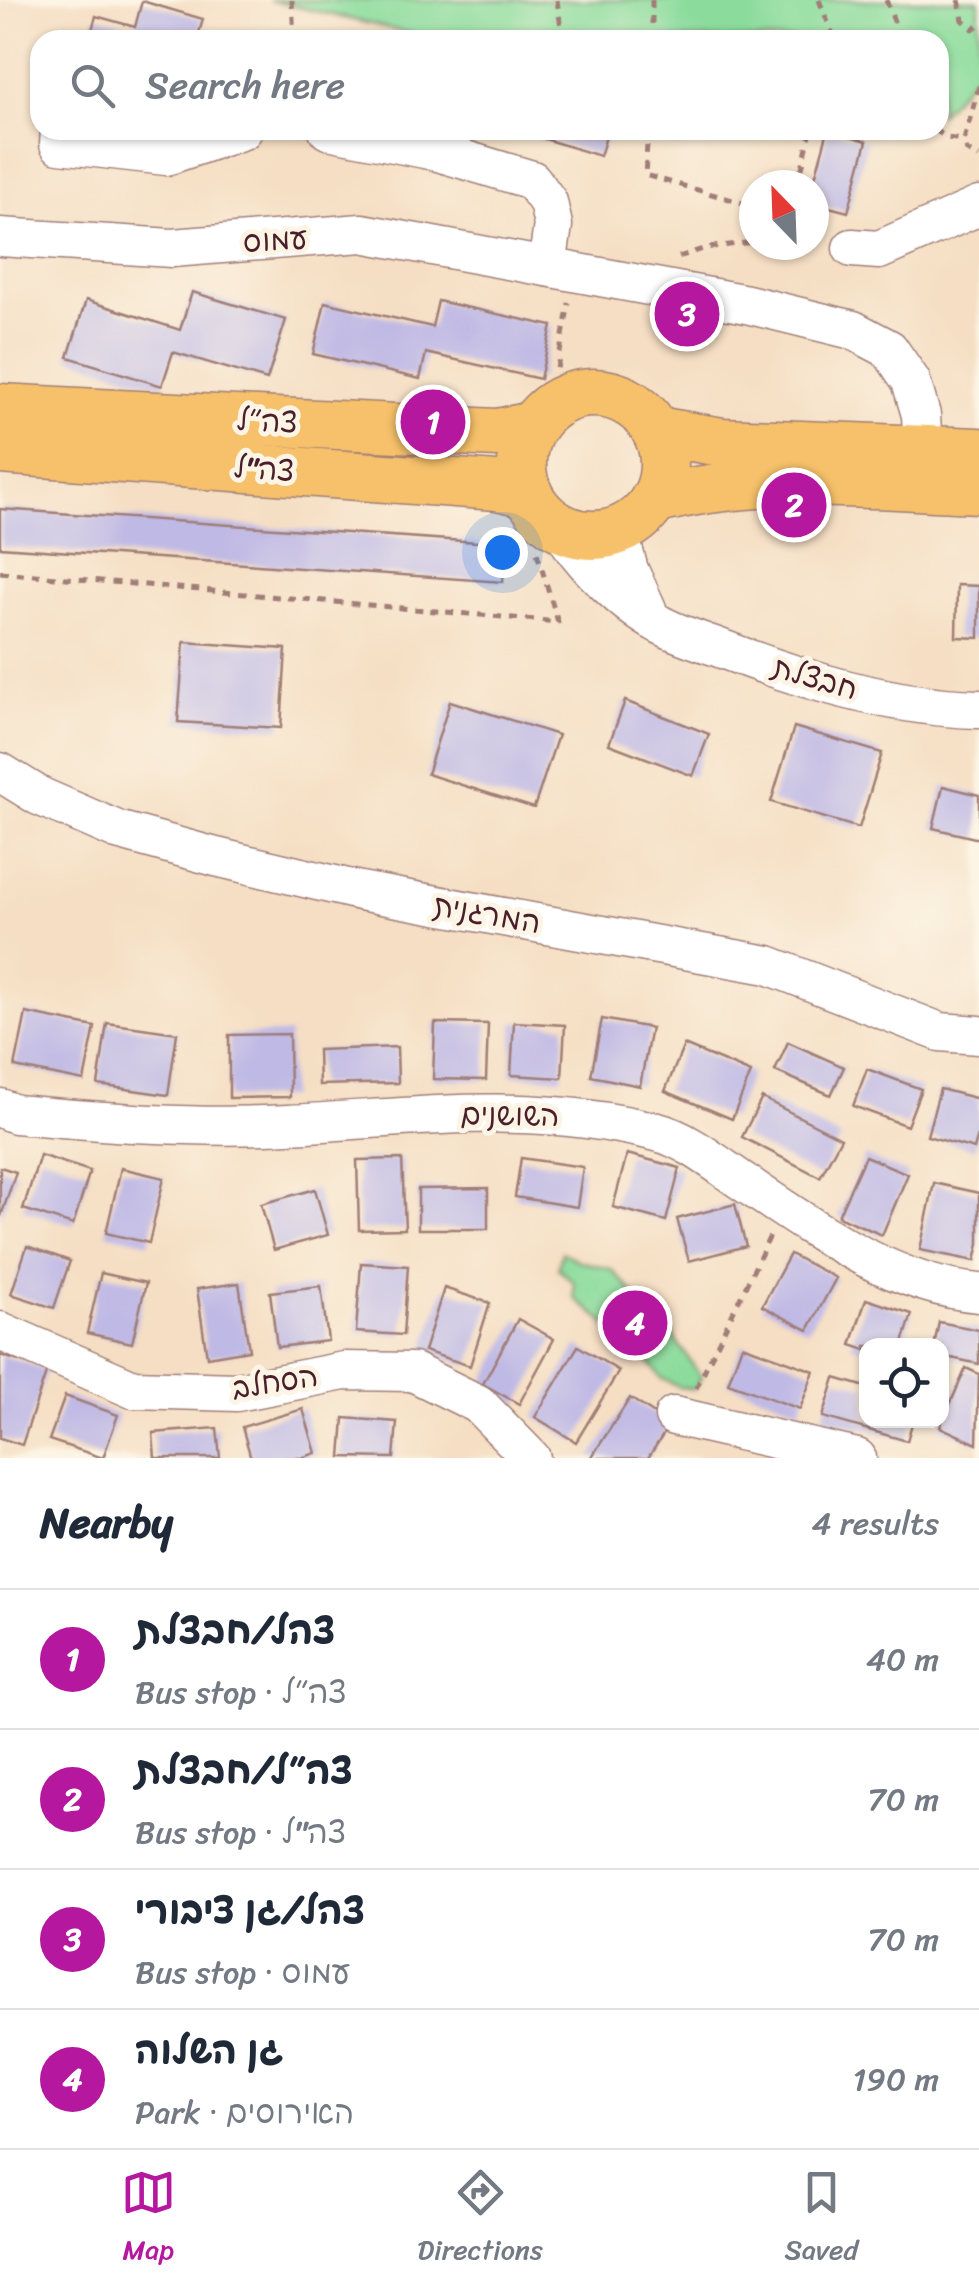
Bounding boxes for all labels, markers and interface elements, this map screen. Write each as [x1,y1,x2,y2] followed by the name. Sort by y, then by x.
[30,30,949,140] search box
[145,52,345,119] text: Search here
[65,58,120,113] icon: search
[739,170,829,260] north arrow
[241,211,309,269] street label: עמוס
[654,276,720,352] pin: 3
[400,384,466,460] pin: 1
[235,392,299,450] street label: צה״ל
[232,440,296,498] street label: צה"ל
[762,468,826,542] pin: 2
[477,527,528,578] your location
[764,640,864,716] street label: חבצלת
[429,878,545,950] street label: המרגנית
[460,1087,560,1143] street label: השושנים
[602,1286,668,1360] pin: 4
[859,1338,949,1428] map controls
[859,1338,949,1428] button: locate
[228,1349,322,1415] street label: הסחלב
[40,1486,173,1560] text: Nearby
[811,1495,939,1552] text: 4 results
[135,1597,335,1664] text: צהל/חבצלת
[66,1631,79,1688] text: 1
[866,1631,939,1688] text: 40 m
[135,1664,347,1721] text: Bus stop · צה״ל
[135,1737,353,1804] text: צה״ל/חבצלת
[63,1771,82,1828] text: 2
[868,1771,939,1828] text: 70 m
[135,1804,346,1861] text: Bus stop · צה"ל
[135,1877,365,1944] text: צהל/גן ציבורי
[64,1911,81,1968] text: 3
[868,1911,939,1968] text: 70 m
[135,1944,350,2001] text: Bus stop · עמוס
[135,2017,283,2084] text: גן השלוה
[62,2051,83,2108] text: 4
[853,2051,939,2108] text: 190 m
[135,2084,354,2141] text: Park · האירוסים
[121,2165,176,2274] tab: Map
[417,2165,543,2274] tab: Directions
[784,2165,858,2274] tab: Saved

